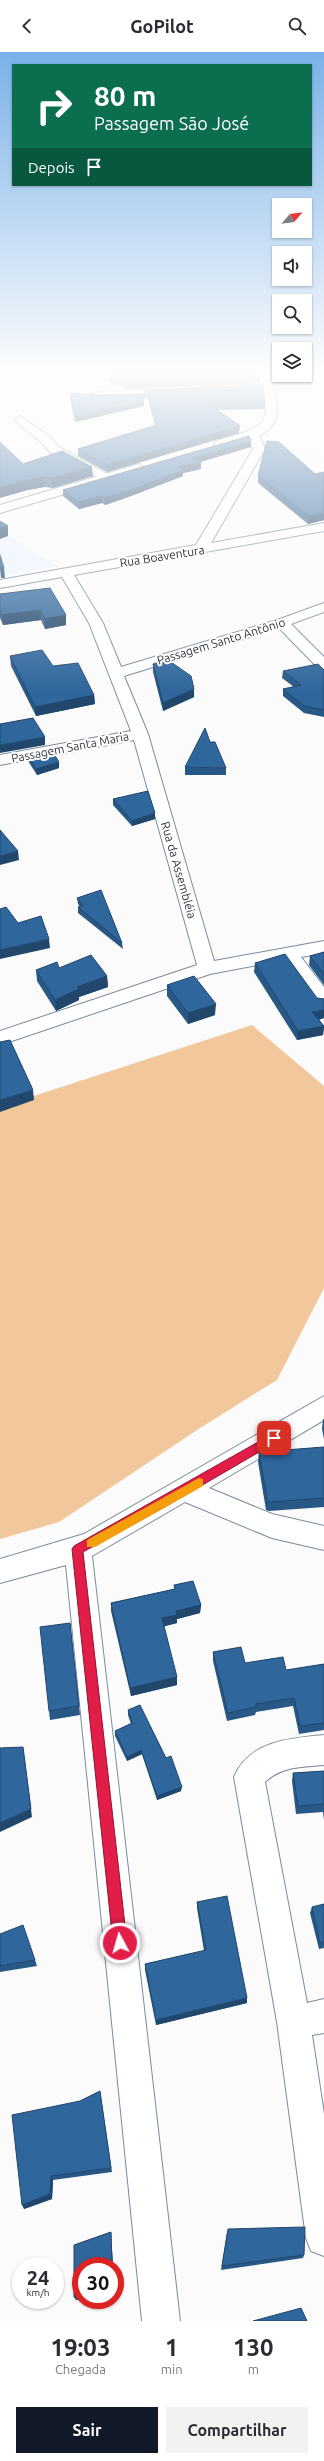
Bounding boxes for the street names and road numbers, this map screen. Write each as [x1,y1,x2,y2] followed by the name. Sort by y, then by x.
[119,543,205,569] street label: Rua Boaventura
[155,615,287,667] street label: Passagem Santo Antônio
[10,729,130,765] street label: Passagem Santa Maria
[159,820,199,920] street label: Rua da Assembléia

